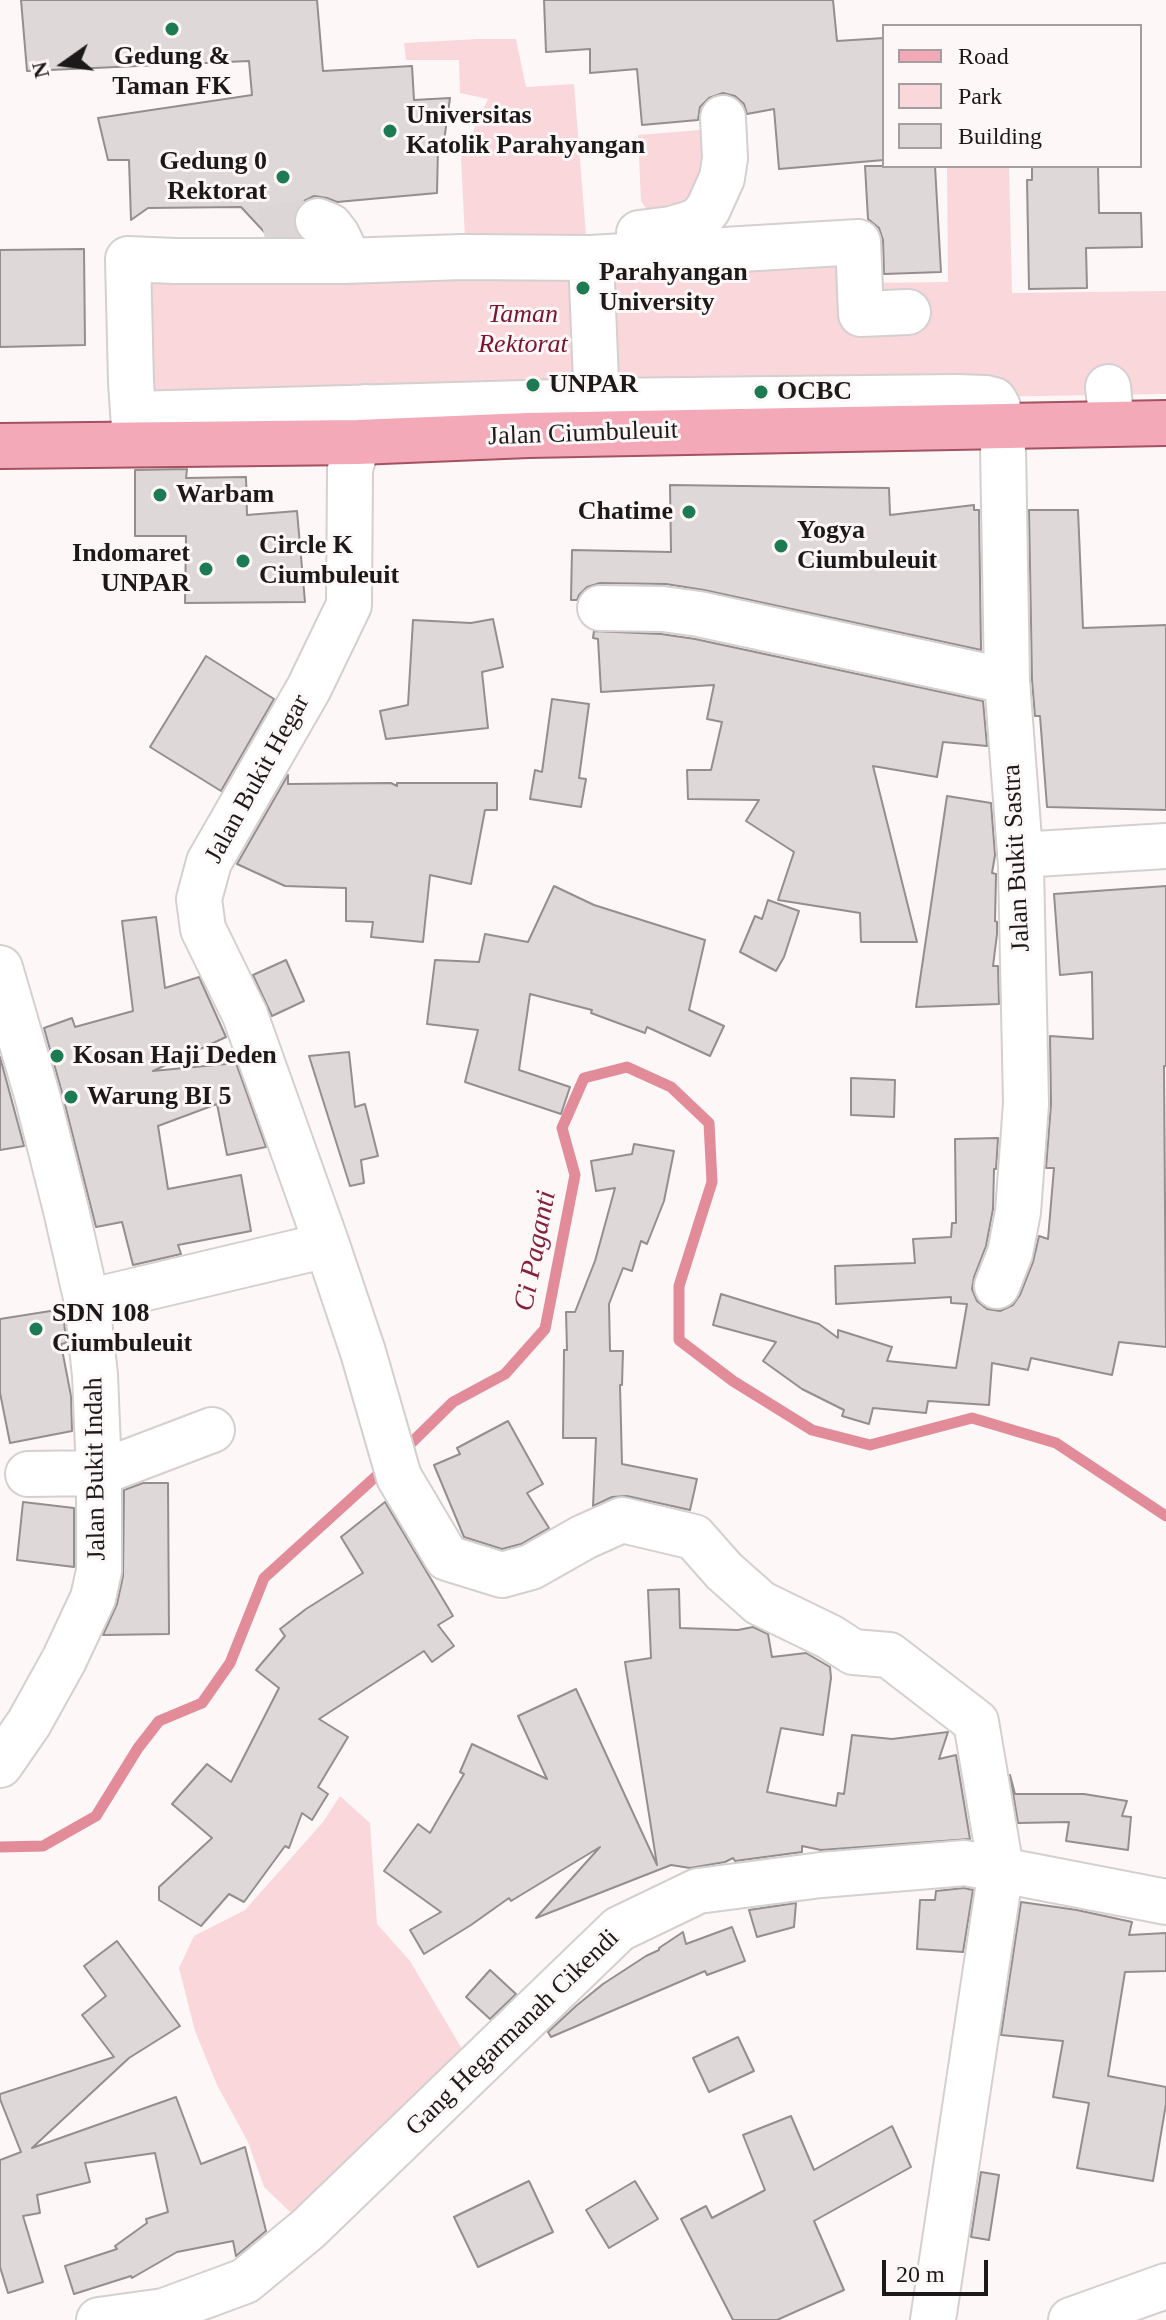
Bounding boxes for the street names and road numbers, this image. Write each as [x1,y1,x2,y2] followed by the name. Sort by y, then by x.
[488,415,678,453] street label: Jalan Ciumbuleuit
[199,689,317,869] street label: Jalan Bukit Hegar
[997,763,1037,953] street label: Jalan Bukit Sastra
[79,1377,113,1561] street label: Jalan Bukit Indah
[400,1923,626,2143] street label: Gang Hegarmanah Cikendi

